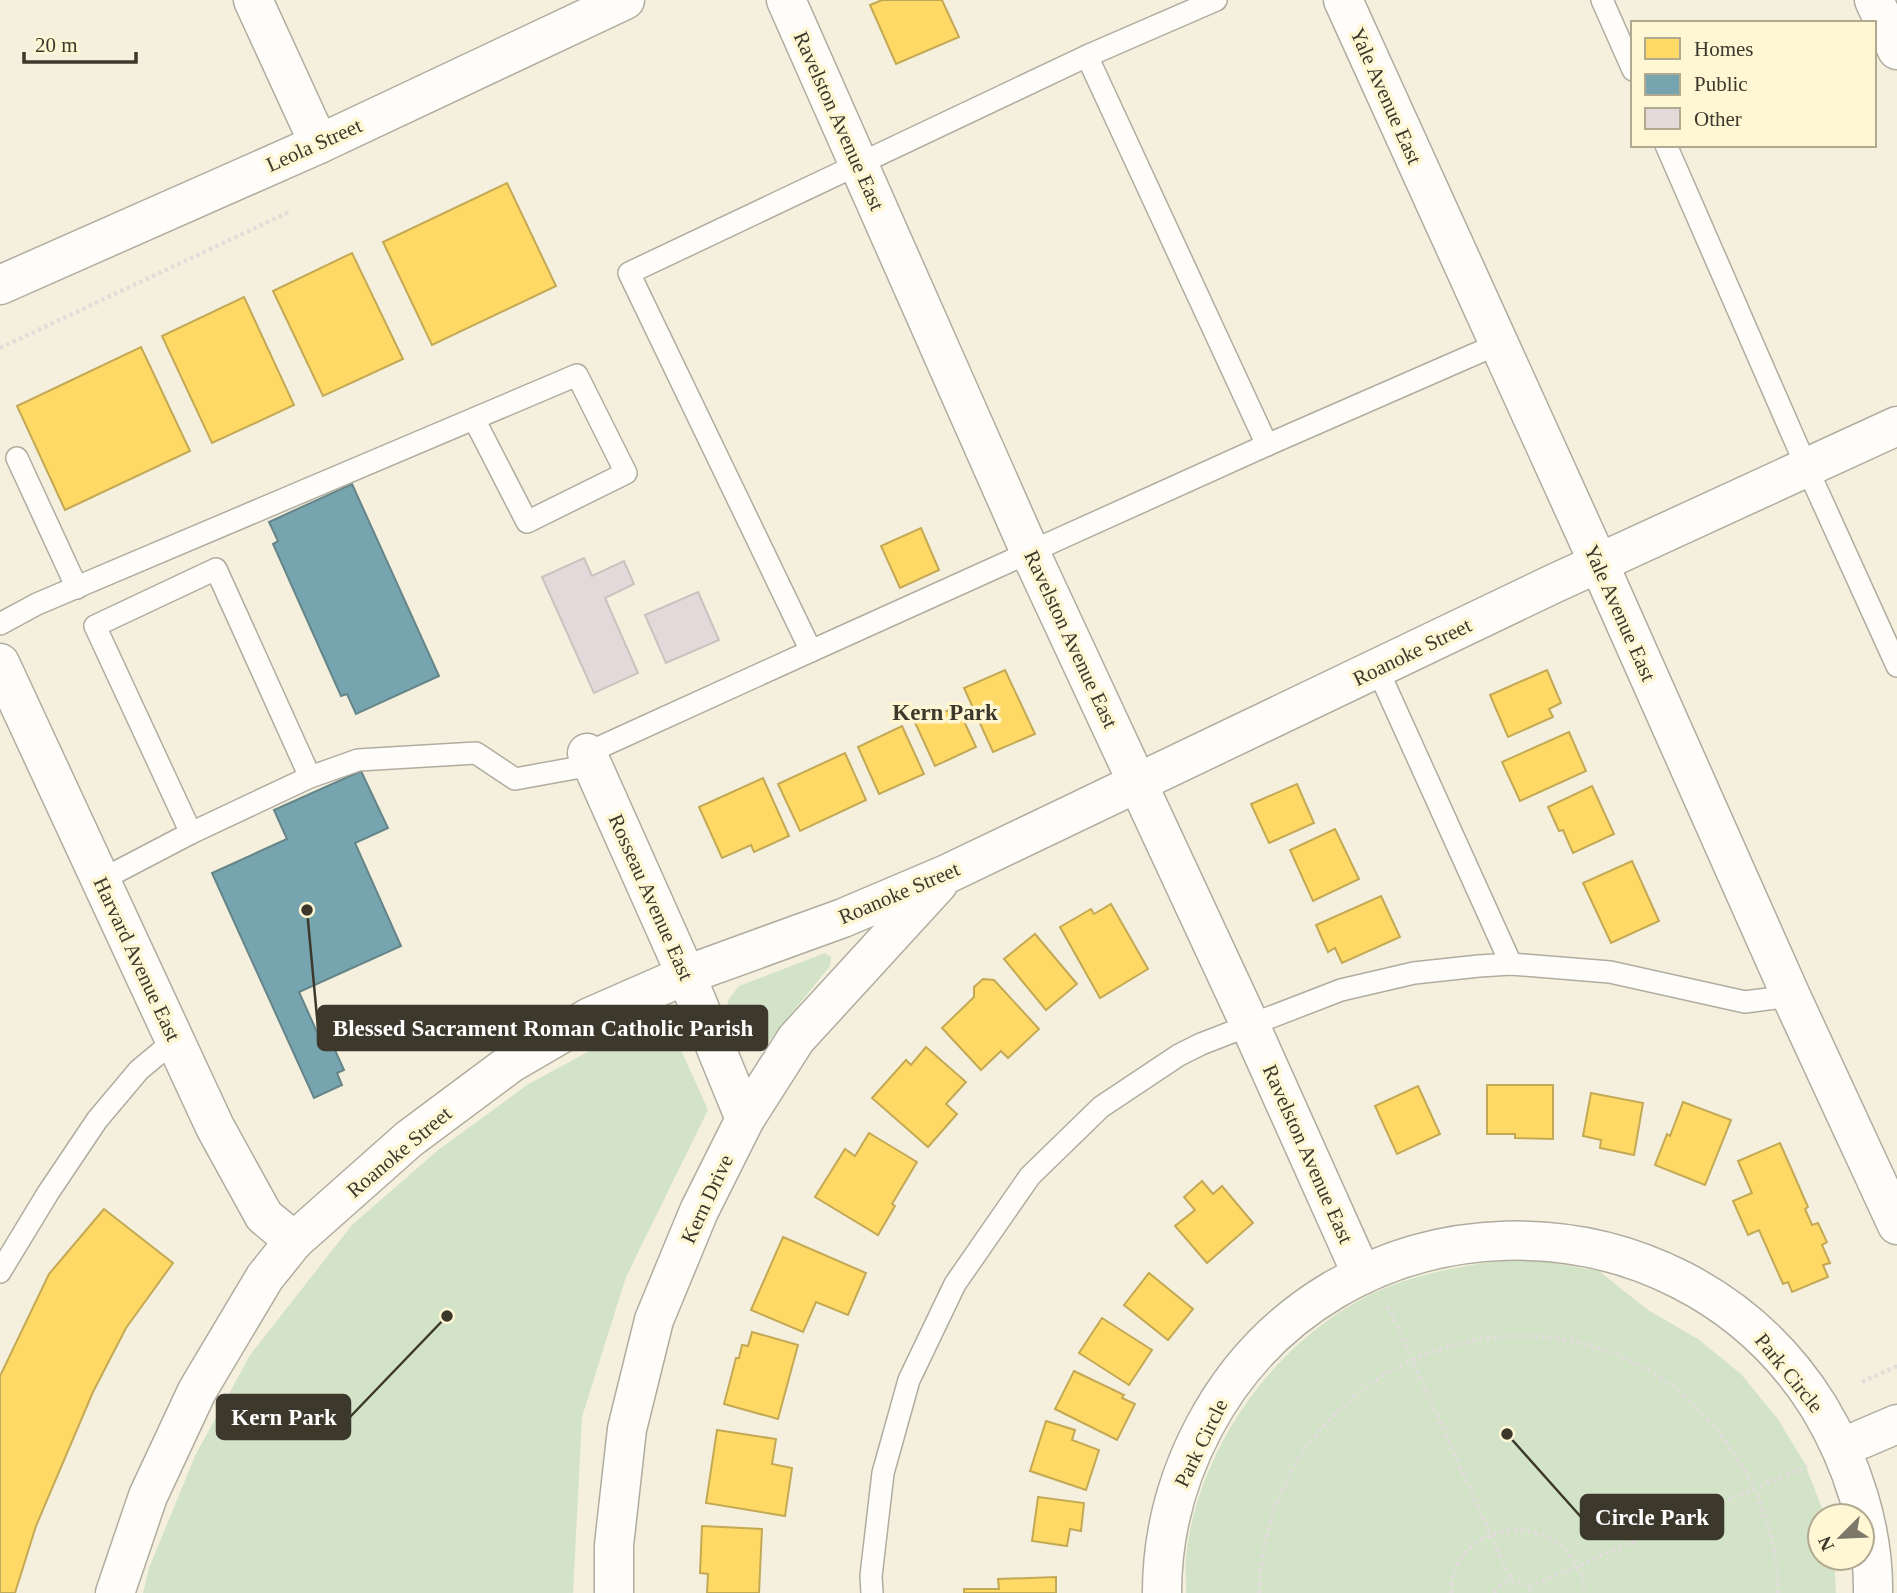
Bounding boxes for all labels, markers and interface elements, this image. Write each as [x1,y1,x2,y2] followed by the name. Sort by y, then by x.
[24,21,136,65] scale bar
[1631,21,1876,147] legend
[1345,24,1427,168] street label: Yale Avenue East
[789,28,889,214] street label: Ravelston Avenue East
[35,33,78,57] text: 20 m
[1694,37,1754,61] text: Homes
[1694,72,1748,96] text: Public
[1694,107,1742,131] text: Other
[263,113,366,177] street label: Leola Street
[1579,541,1661,685] street label: Yale Avenue East
[1019,546,1123,732] street label: Ravelston Avenue East
[1349,613,1475,691] street label: Roanoke Street
[892,700,998,725] district label: Kern Park
[604,810,698,984] street label: Rosseau Avenue East
[835,857,963,929] street label: Roanoke Street
[89,873,186,1045] street label: Harvard Avenue East
[318,1006,767,1050] callout: Blessed Sacrament Roman Catholic Parish
[333,1016,753,1041] text: Blessed Sacrament Roman Catholic Parish
[1258,1061,1358,1247] street label: Ravelston Avenue East
[342,1101,456,1203] street label: Roanoke Street
[676,1151,738,1247] street label: Kern Drive
[1750,1329,1828,1417] street label: Park Circle
[217,1395,350,1439] callout: Kern Park
[1169,1395,1233,1491] street label: Park Circle
[231,1405,337,1430] text: Kern Park
[1581,1495,1723,1539] callout: Circle Park
[1806,1502,1876,1572] north arrow
[1595,1505,1709,1530] text: Circle Park
[1813,1533,1838,1554] text: N

